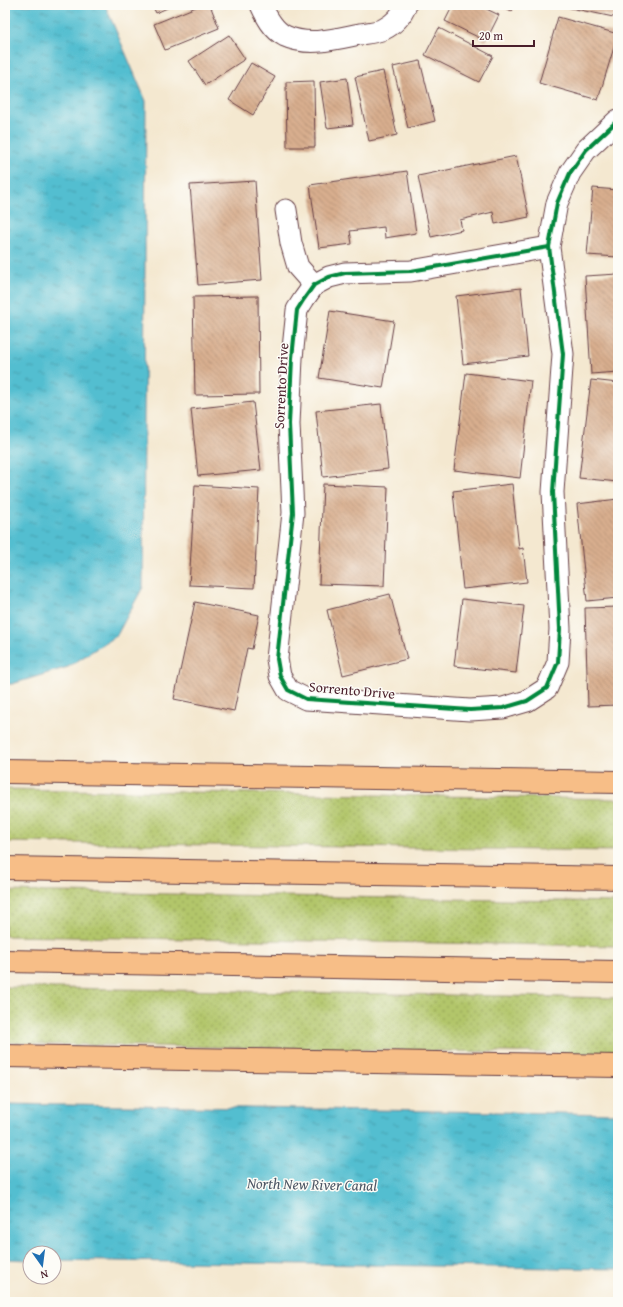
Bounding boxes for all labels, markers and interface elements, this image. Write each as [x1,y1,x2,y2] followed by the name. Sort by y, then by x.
[473,22,534,48] scale bar
[479,27,503,44] text: 20 m
[269,342,293,430] street label: Sorrento Drive
[308,676,396,704] street label: Sorrento Drive
[247,1172,378,1196] water label: North New River Canal
[22,1245,62,1285] north arrow
[38,1266,50,1284] text: N

